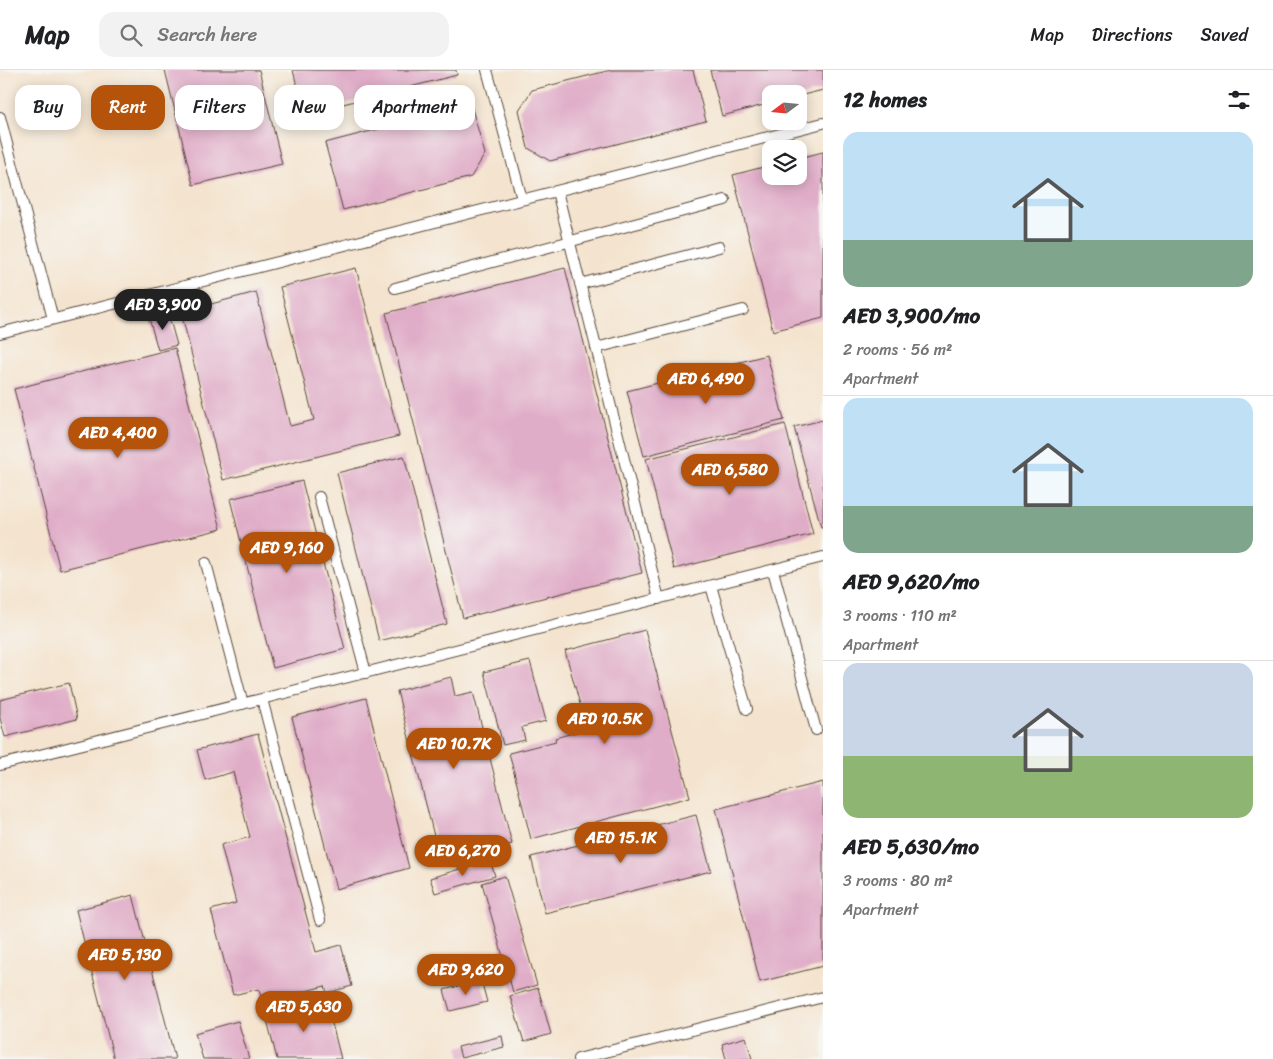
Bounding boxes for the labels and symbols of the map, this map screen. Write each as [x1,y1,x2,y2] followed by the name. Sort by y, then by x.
[762,85,808,130] north arrow
[106,288,220,331] pin: AED 3,900
[649,362,763,405] pin: AED 6,490
[61,416,175,459] pin: AED 4,400
[673,454,787,496] pin: AED 6,580
[230,532,344,574] pin: AED 9,160
[548,702,662,745] pin: AED 10.5K
[397,728,511,770] pin: AED 10.7K
[564,822,678,864] pin: AED 15.1K
[406,834,520,877] pin: AED 6,270
[68,938,182,981] pin: AED 5,130
[409,954,523,996] pin: AED 9,620
[247,990,361,1033] pin: AED 5,630

